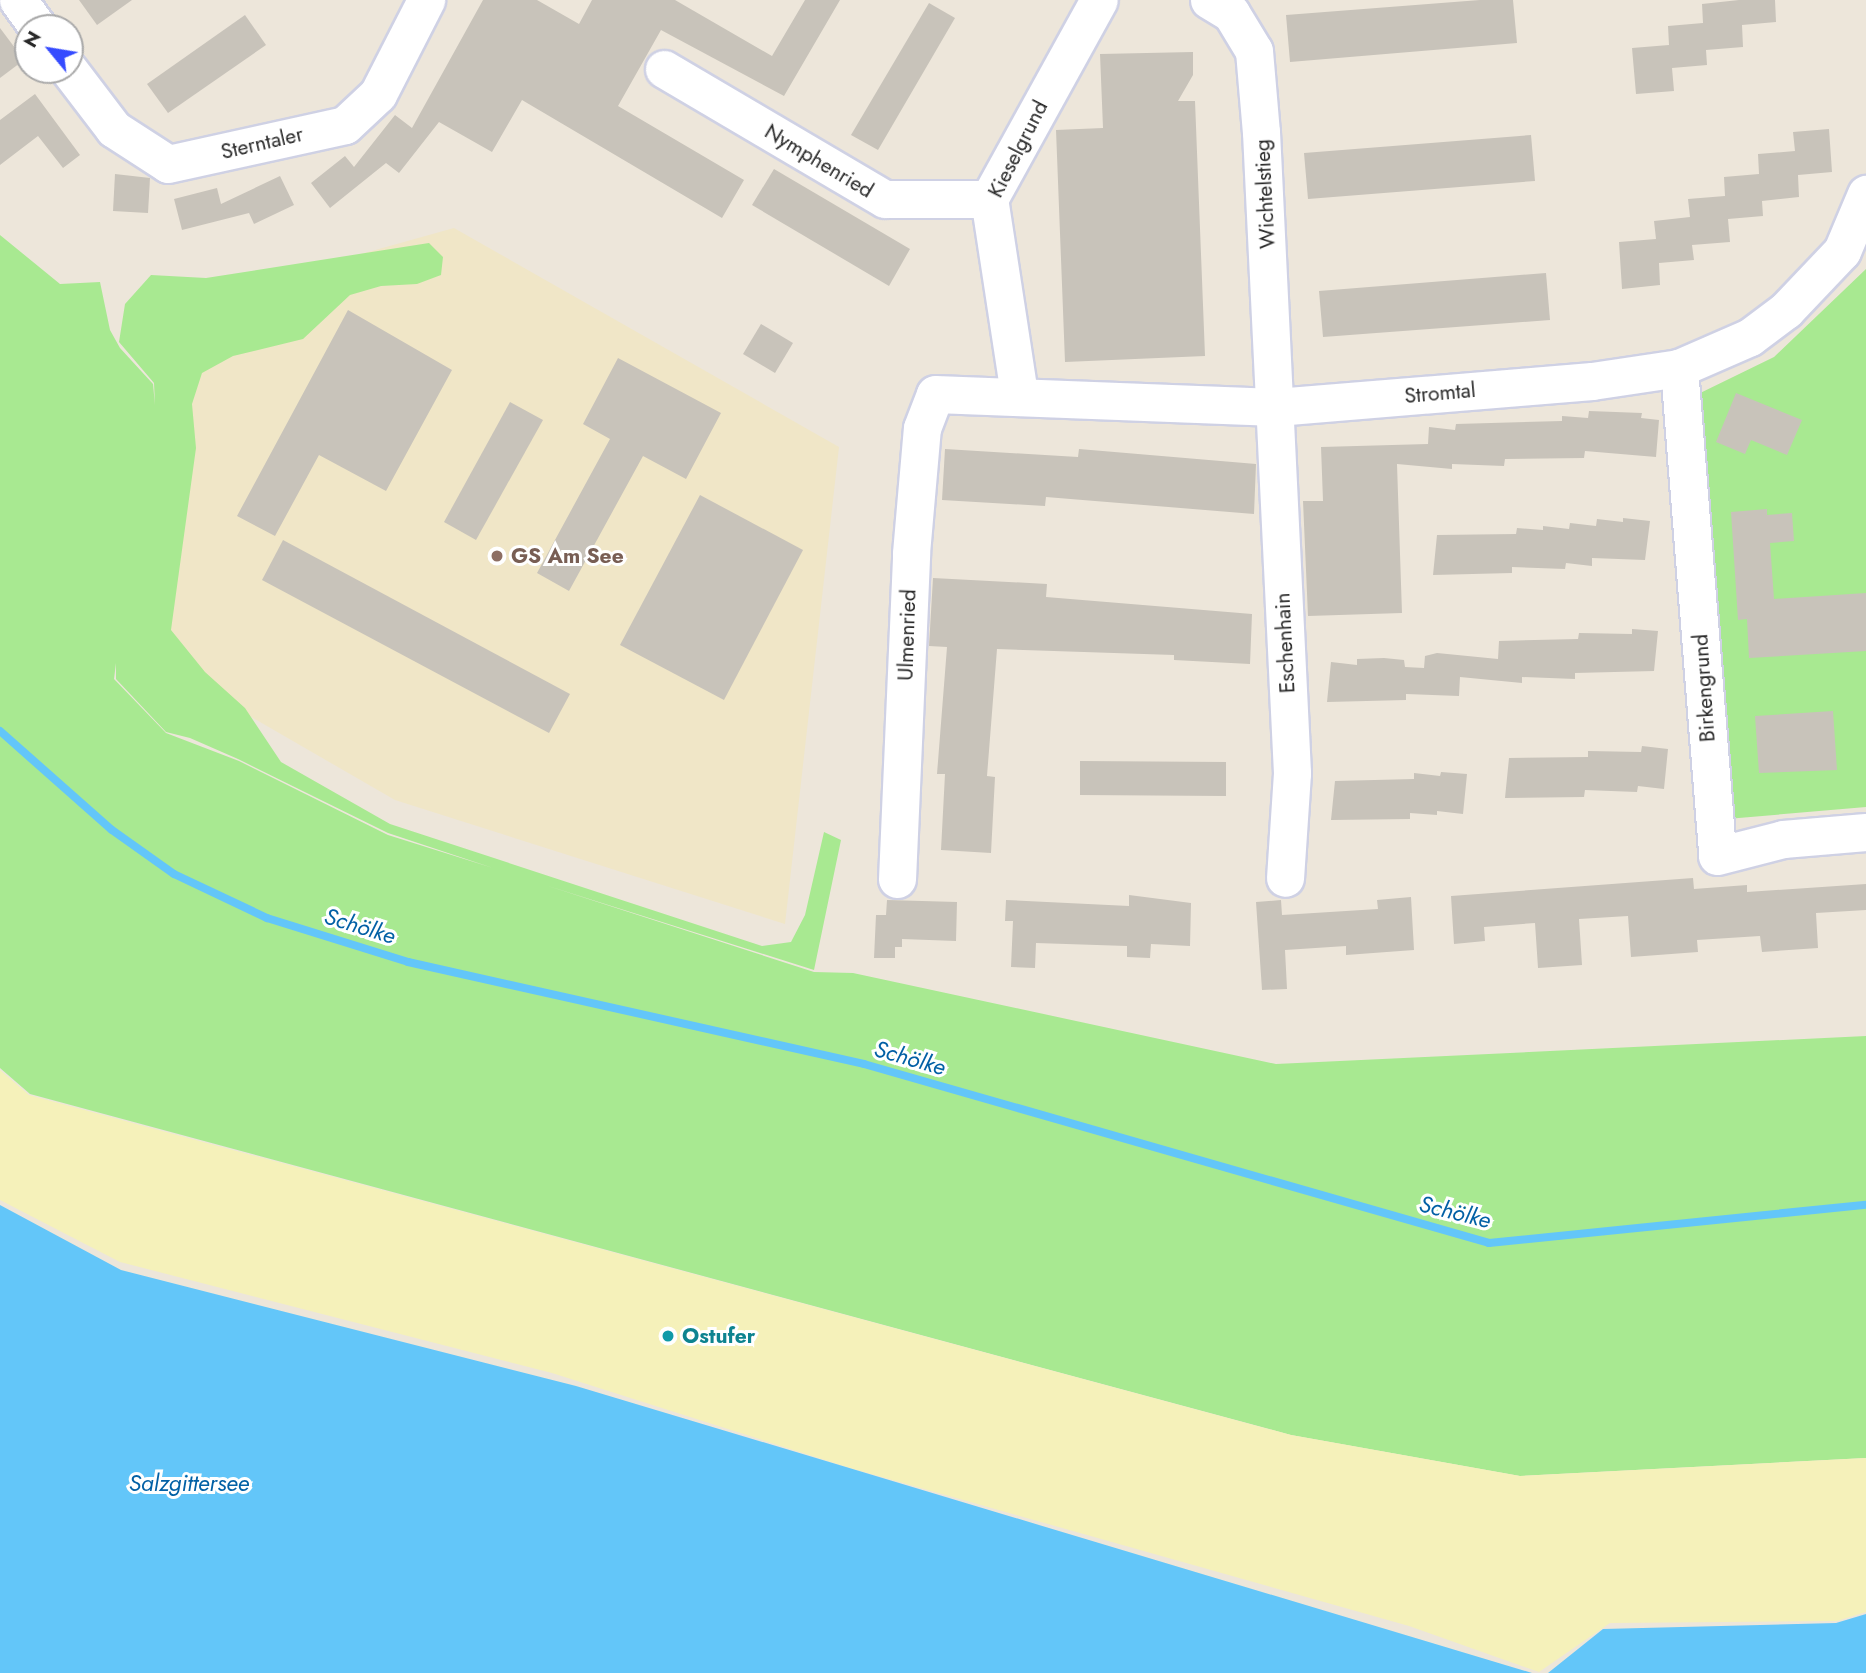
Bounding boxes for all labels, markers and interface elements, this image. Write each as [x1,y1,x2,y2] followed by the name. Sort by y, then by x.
[14,14,84,84] north arrow
[17,26,48,53] text: N
[983,96,1053,202] street label: Kieselgrund
[760,119,878,203] street label: Nymphenried
[218,121,306,165] street label: Sterntaler
[1250,139,1280,249] street label: Wichtelstieg
[1403,377,1477,409] street label: Stromtal
[511,543,624,569] place label: GS Am See
[489,548,505,564] marker: GS Am See
[893,589,921,681] street label: Ulmenried
[1270,592,1300,694] street label: Eschenhain
[1688,633,1720,743] street label: Birkengrund
[321,902,399,950] water label: Schölke
[871,1035,949,1081] water label: Schölke
[1416,1190,1494,1234] water label: Schölke
[682,1323,755,1349] place label: Ostufer
[660,1328,676,1344] marker: Ostufer
[129,1469,249,1497] water label: Salzgittersee

